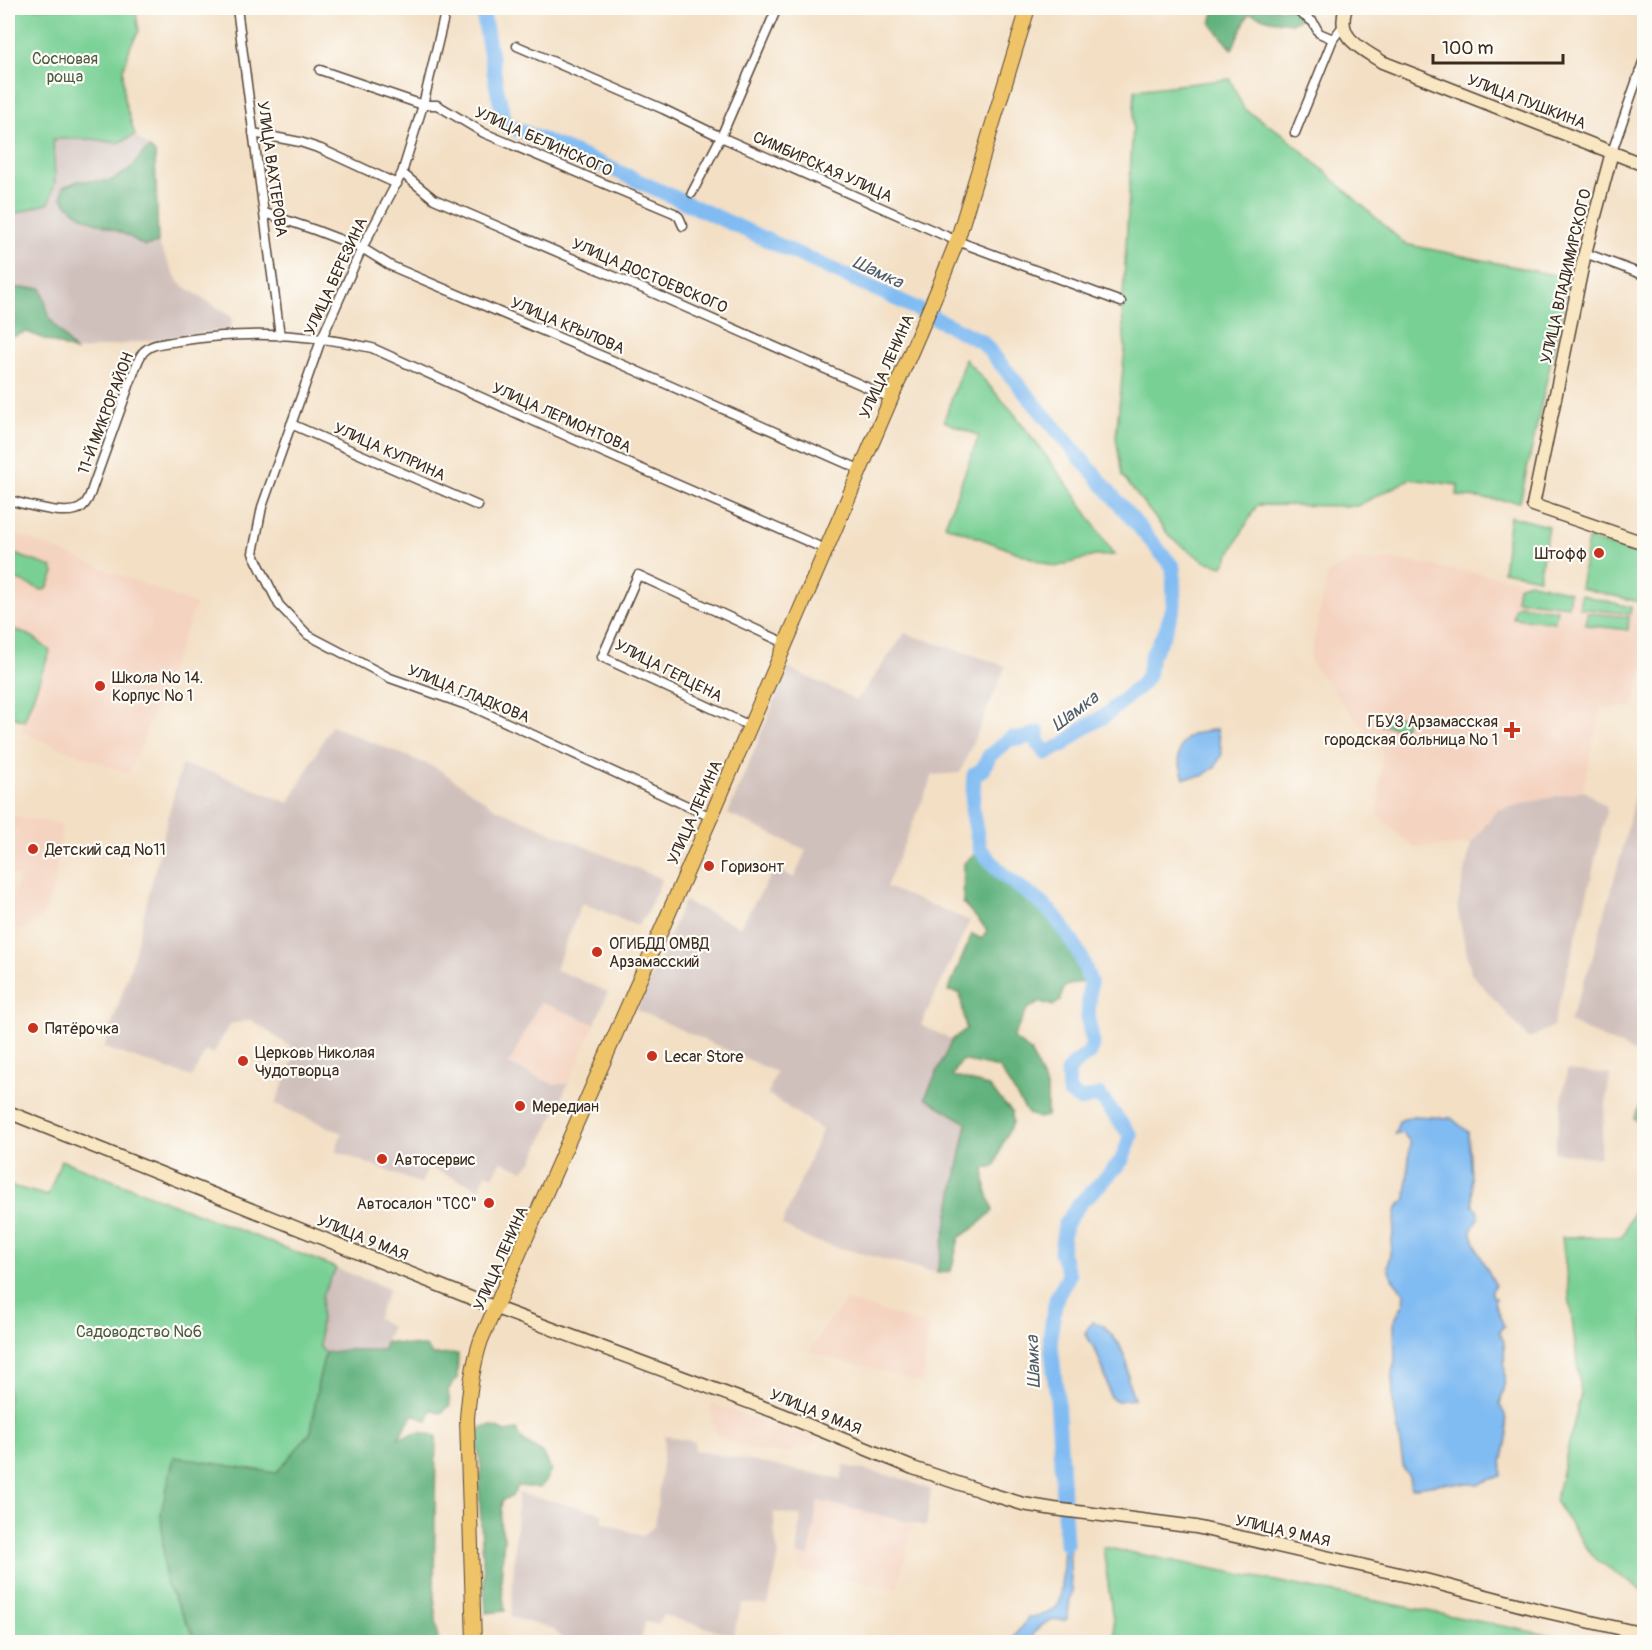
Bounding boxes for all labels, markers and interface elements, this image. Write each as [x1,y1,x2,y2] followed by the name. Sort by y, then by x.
[1433,27,1564,65] scale bar
[1442,37,1494,60] text: 100 m
[32,49,98,87] park label: Сосновая роща
[1464,70,1589,134] street label: УЛИЦА ПУШКИНА
[253,100,291,238] street label: УЛИЦА ВАХТЕРОВА
[472,103,615,181] street label: УЛИЦА БЕЛИНСКОГО
[750,127,896,207] street label: СИМБИРСКАЯ УЛИЦА
[1536,187,1596,365] street label: УЛИЦА ВЛАДИМИРСКОГО
[300,214,372,339] street label: УЛИЦА БЕРЕЗИНА
[569,234,730,318] street label: УЛИЦА ДОСТОЕВСКОГО
[849,251,908,295] water label: Шамка
[508,293,628,359] street label: УЛИЦА КРЫЛОВА
[855,311,919,422] street label: УЛИЦА ЛЕНИНА
[73,350,138,477] street label: 11-Й МИКРОРАЙОН
[489,378,634,458] street label: УЛИЦА ЛЕРМОНТОВА
[330,418,449,486] street label: УЛИЦА КУПРИНА
[1535,544,1587,564] place label: Штофф
[1592,546,1606,560] marker: Штофф
[611,635,726,707] street label: УЛИЦА ГЕРЦЕНА
[405,660,533,728] street label: УЛИЦА ГЛАДКОВА
[112,668,203,706] place label: Школа № 14. Корпус № 1
[93,679,107,693] marker: Школа № 14. Корпус № 1
[1047,685,1105,736] water label: Шамка
[1325,712,1498,750] place label: ГБУЗ Арзамасская городская больница № 1
[1503,721,1521,739] marker: ГБУЗ Арзамасская городская больница № 1
[663,757,727,868] street label: УЛИЦА ЛЕНИНА
[44,840,166,860] place label: Детский сад №11
[26,842,40,856] marker: Детский сад №11
[721,857,784,877] place label: Горизонт
[702,859,716,873] marker: Горизонт
[609,934,709,972] place label: ОГИБДД ОМВД Арзамасский
[590,945,604,959] marker: ОГИБДД ОМВД Арзамасский
[45,1019,119,1039] place label: Пятёрочка
[26,1021,40,1035] marker: Пятёрочка
[255,1043,375,1081] place label: Церковь Николая Чудотворца
[664,1047,743,1067] place label: Lecar Store
[645,1049,659,1063] marker: Lecar Store
[236,1054,250,1068] marker: Церковь Николая Чудотворца
[532,1097,599,1117] place label: Мередиан
[513,1099,527,1113] marker: Мередиан
[394,1150,476,1170] place label: Автосервис
[375,1152,389,1166] marker: Автосервис
[356,1194,477,1214] place label: Автосалон "ТСС"
[482,1196,496,1210] marker: Автосалон "ТСС"
[469,1203,533,1314] street label: УЛИЦА ЛЕНИНА
[314,1211,411,1265] street label: УЛИЦА 9 МАЯ
[76,1322,202,1342] park label: Садоводство №6
[1021,1334,1046,1389] water label: Шамка
[767,1385,864,1439] street label: УЛИЦА 9 МАЯ
[1233,1510,1332,1552] street label: УЛИЦА 9 МАЯ

